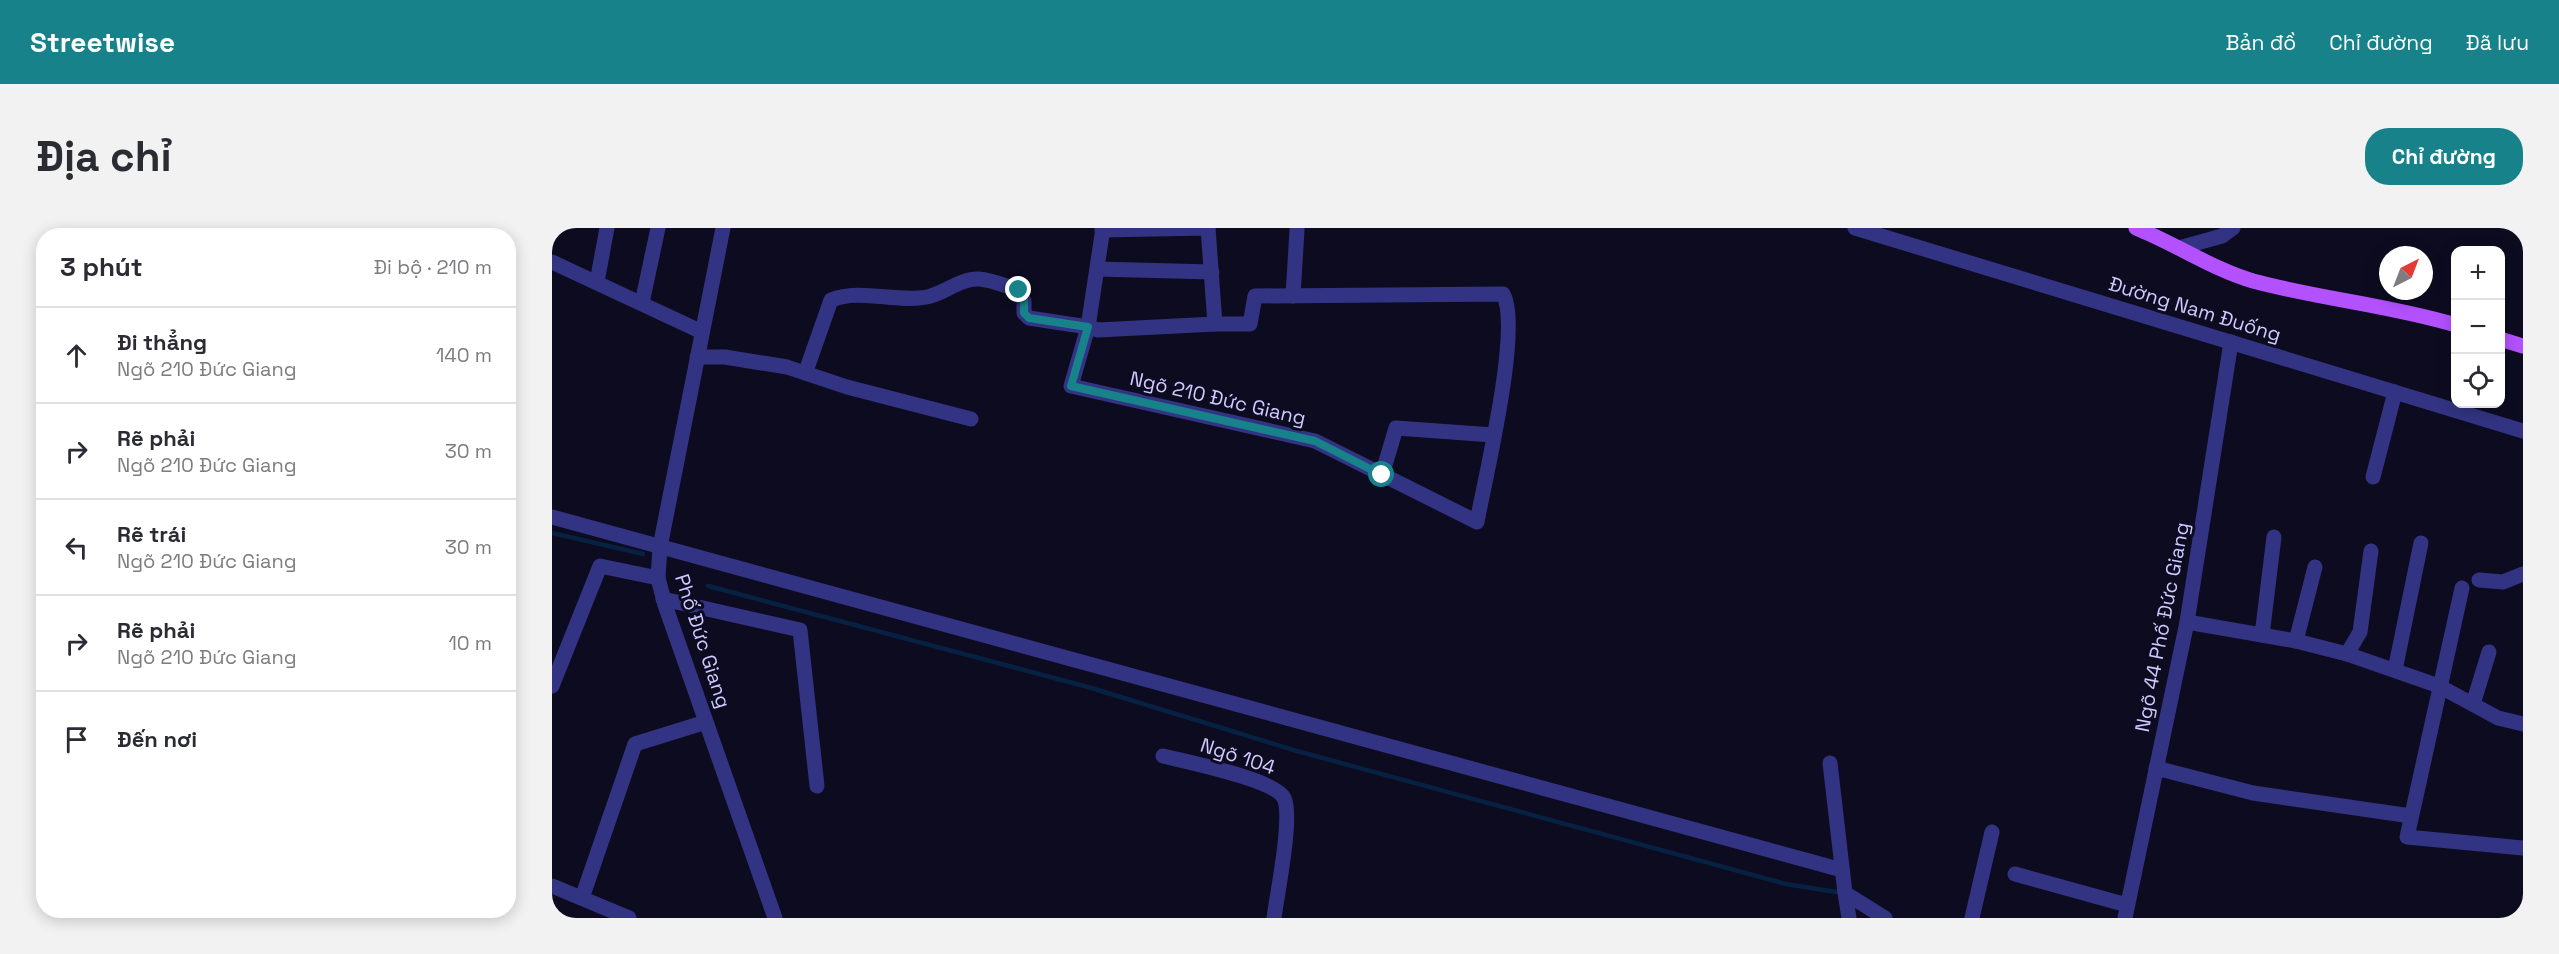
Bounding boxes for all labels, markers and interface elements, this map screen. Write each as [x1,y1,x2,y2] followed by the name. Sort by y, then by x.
[30,24,175,60] text: Streetwise
[2226,29,2296,56] text: Bản đồ
[2329,29,2433,56] text: Chỉ đường
[2466,29,2529,56] text: Đã lưu
[2365,128,2523,185] button: Chỉ đường
[36,130,172,183] text: Địa chỉ
[2379,246,2433,300] north arrow
[2451,246,2505,408] map controls
[2451,246,2505,300] button: +
[60,250,143,284] text: 3 phút
[374,254,492,280] text: Đi bộ · 210 m
[2106,270,2284,348] street label: Đường Nam Đuống
[1005,276,1031,302] route end
[2451,300,2505,354] button: −
[117,328,207,356] text: Đi thẳng
[60,339,93,372] icon: ahead
[436,342,492,368] text: 140 m
[2451,354,2505,408] button: locate
[117,356,297,382] text: Ngõ 210 Đức Giang
[1128,365,1308,431] street label: Ngõ 210 Đức Giang
[117,424,195,452] text: Rẽ phải
[60,435,93,468] icon: right
[445,438,492,464] text: 30 m
[117,452,297,478] text: Ngõ 210 Đức Giang
[1368,461,1394,487] route start
[117,520,186,548] text: Rẽ trái
[2129,520,2195,734] street label: Ngõ 44 Phố Đức Giang
[60,531,93,564] icon: left
[445,534,492,560] text: 30 m
[117,548,297,574] text: Ngõ 210 Đức Giang
[669,571,737,711] street label: Phố Đức Giang
[117,616,195,644] text: Rẽ phải
[60,627,93,660] icon: right
[448,630,492,656] text: 10 m
[117,644,297,670] text: Ngõ 210 Đức Giang
[60,723,93,756] icon: arrive
[117,725,197,753] text: Đến nơi
[1197,732,1279,780] street label: Ngõ 104

